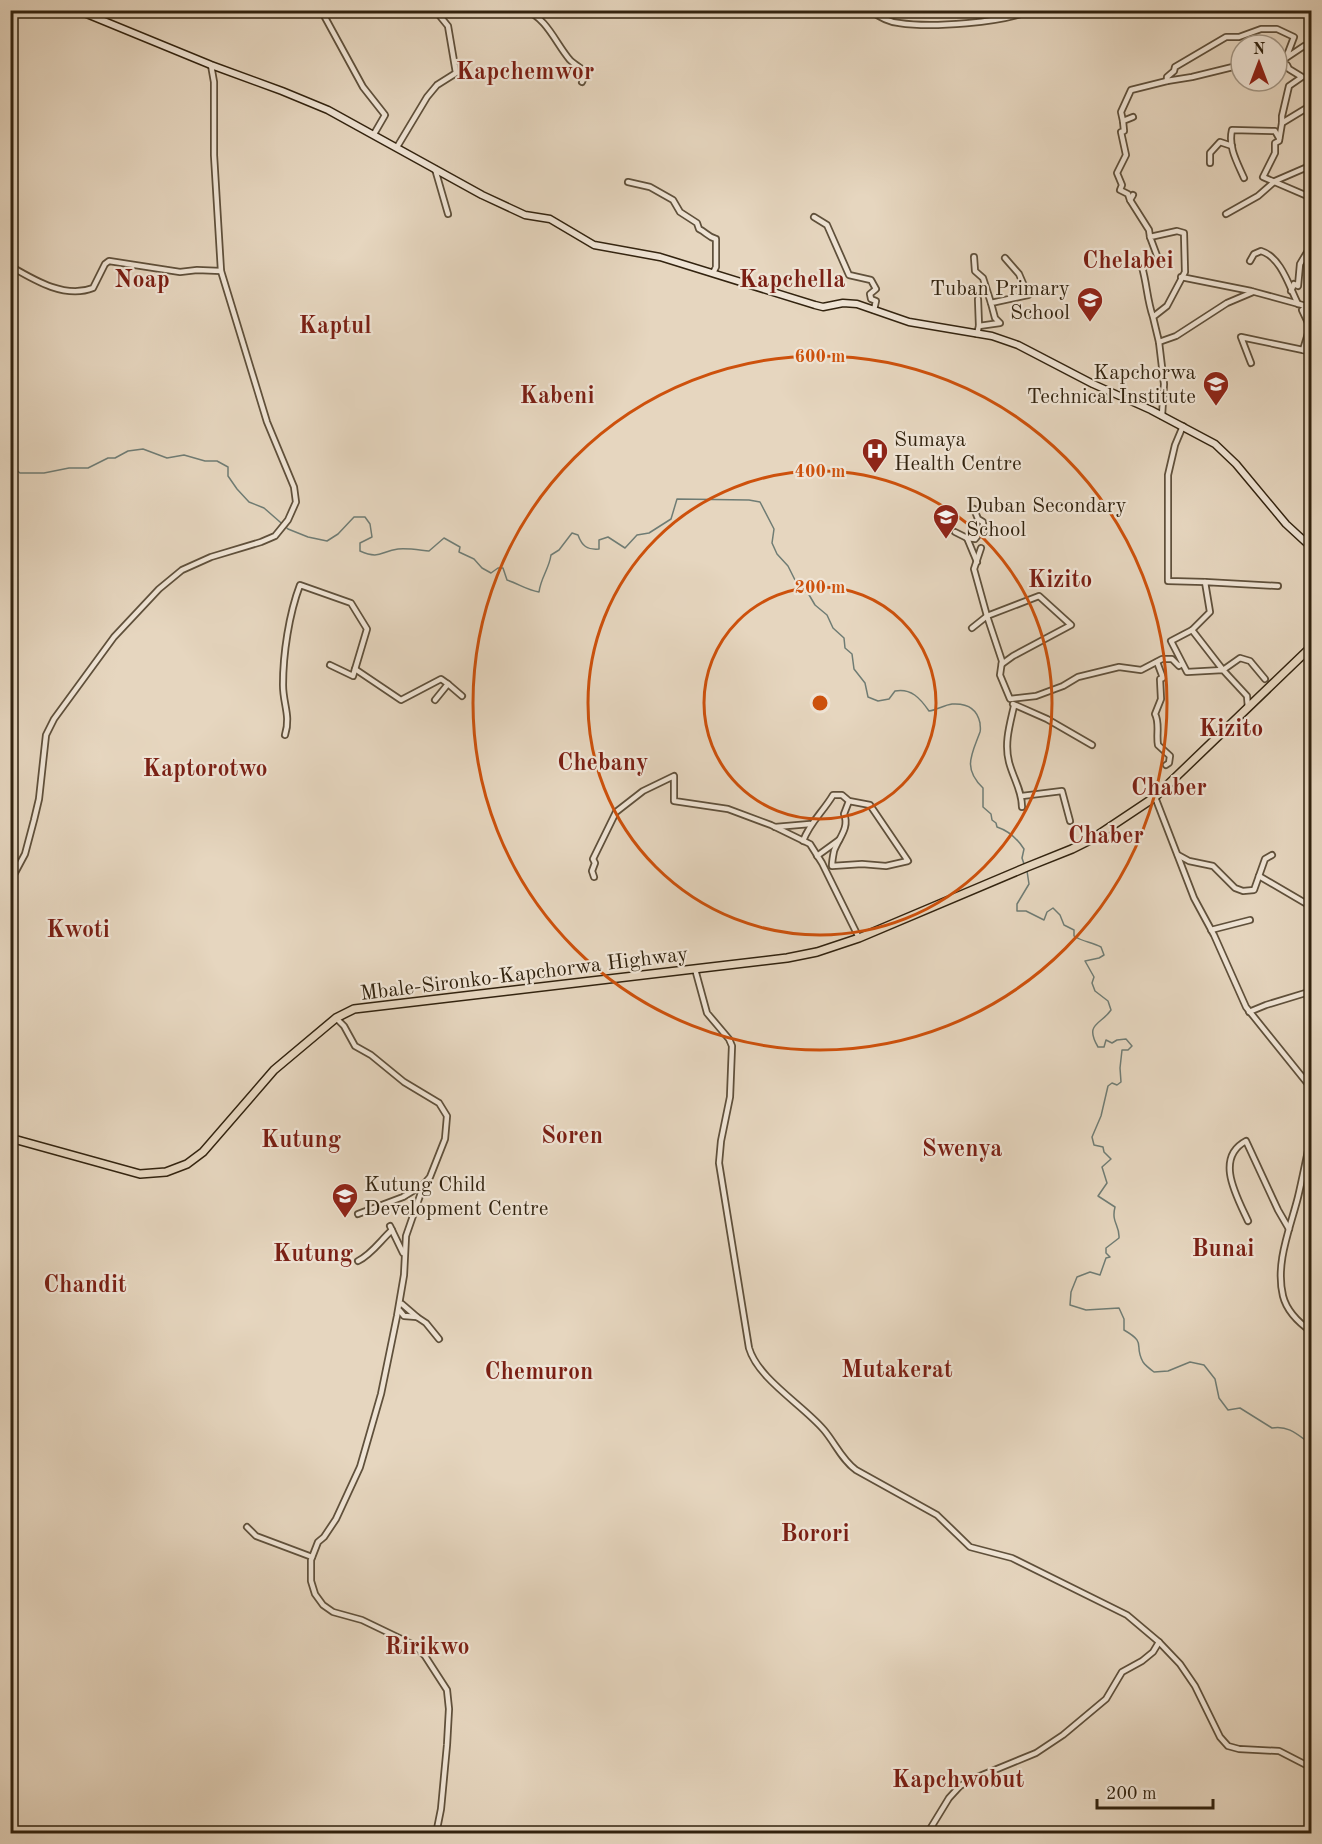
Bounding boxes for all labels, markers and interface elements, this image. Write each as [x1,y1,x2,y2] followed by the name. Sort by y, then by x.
[1229,33,1289,93] north arrow
[1253,42,1266,58] text: N
[456,61,594,85] district label: Kapchemwor
[1082,250,1174,274] district label: Chelabei
[114,269,170,293] district label: Noap
[739,269,845,293] district label: Kapchella
[930,279,1070,324] place label: Tuban Primary School
[1075,285,1105,323] school or university icon: Tuban Primary School
[298,315,372,339] district label: Kaptul
[795,348,845,366] text: 600 m
[1027,363,1196,408] place label: Kapchorwa Technical Institute
[1201,369,1231,407] school or university icon: Kapchorwa Technical Institute
[519,385,595,409] district label: Kabeni
[894,430,1022,475] place label: Sumaya Health Centre
[860,436,890,474] hospital icon: Sumaya Health Centre
[795,463,845,481] text: 400 m
[966,496,1127,541] place label: Duban Secondary School
[931,502,961,540] school or university icon: Duban Secondary School
[1028,569,1092,593] district label: Kizito
[795,579,845,597] text: 200 m
[810,693,830,713] centre of rings
[1199,718,1263,742] district label: Kizito
[557,752,649,776] district label: Chebany
[142,758,268,782] district label: Kaptorotwo
[1131,777,1207,801] district label: Chaber
[1068,825,1144,849] district label: Chaber
[46,919,110,943] district label: Kwoti
[359,944,689,1005] street label: Mbale-Sironko-Kapchorwa Highway
[541,1125,603,1149] district label: Soren
[261,1129,342,1153] district label: Kutung
[922,1138,1002,1162] district label: Swenya
[364,1175,548,1220] place label: Kutung Child Development Centre
[330,1181,360,1219] school or university icon: Kutung Child Development Centre
[1192,1238,1254,1262] district label: Bunai
[273,1243,354,1267] district label: Kutung
[43,1274,127,1298] district label: Chandit
[841,1359,953,1383] district label: Mutakerat
[485,1361,593,1385] district label: Chemuron
[780,1523,850,1547] district label: Borori
[385,1636,469,1660] district label: Ririkwo
[892,1769,1024,1793] district label: Kapchwobut
[1097,1772,1212,1810] scale bar
[1106,1785,1157,1803] text: 200 m

